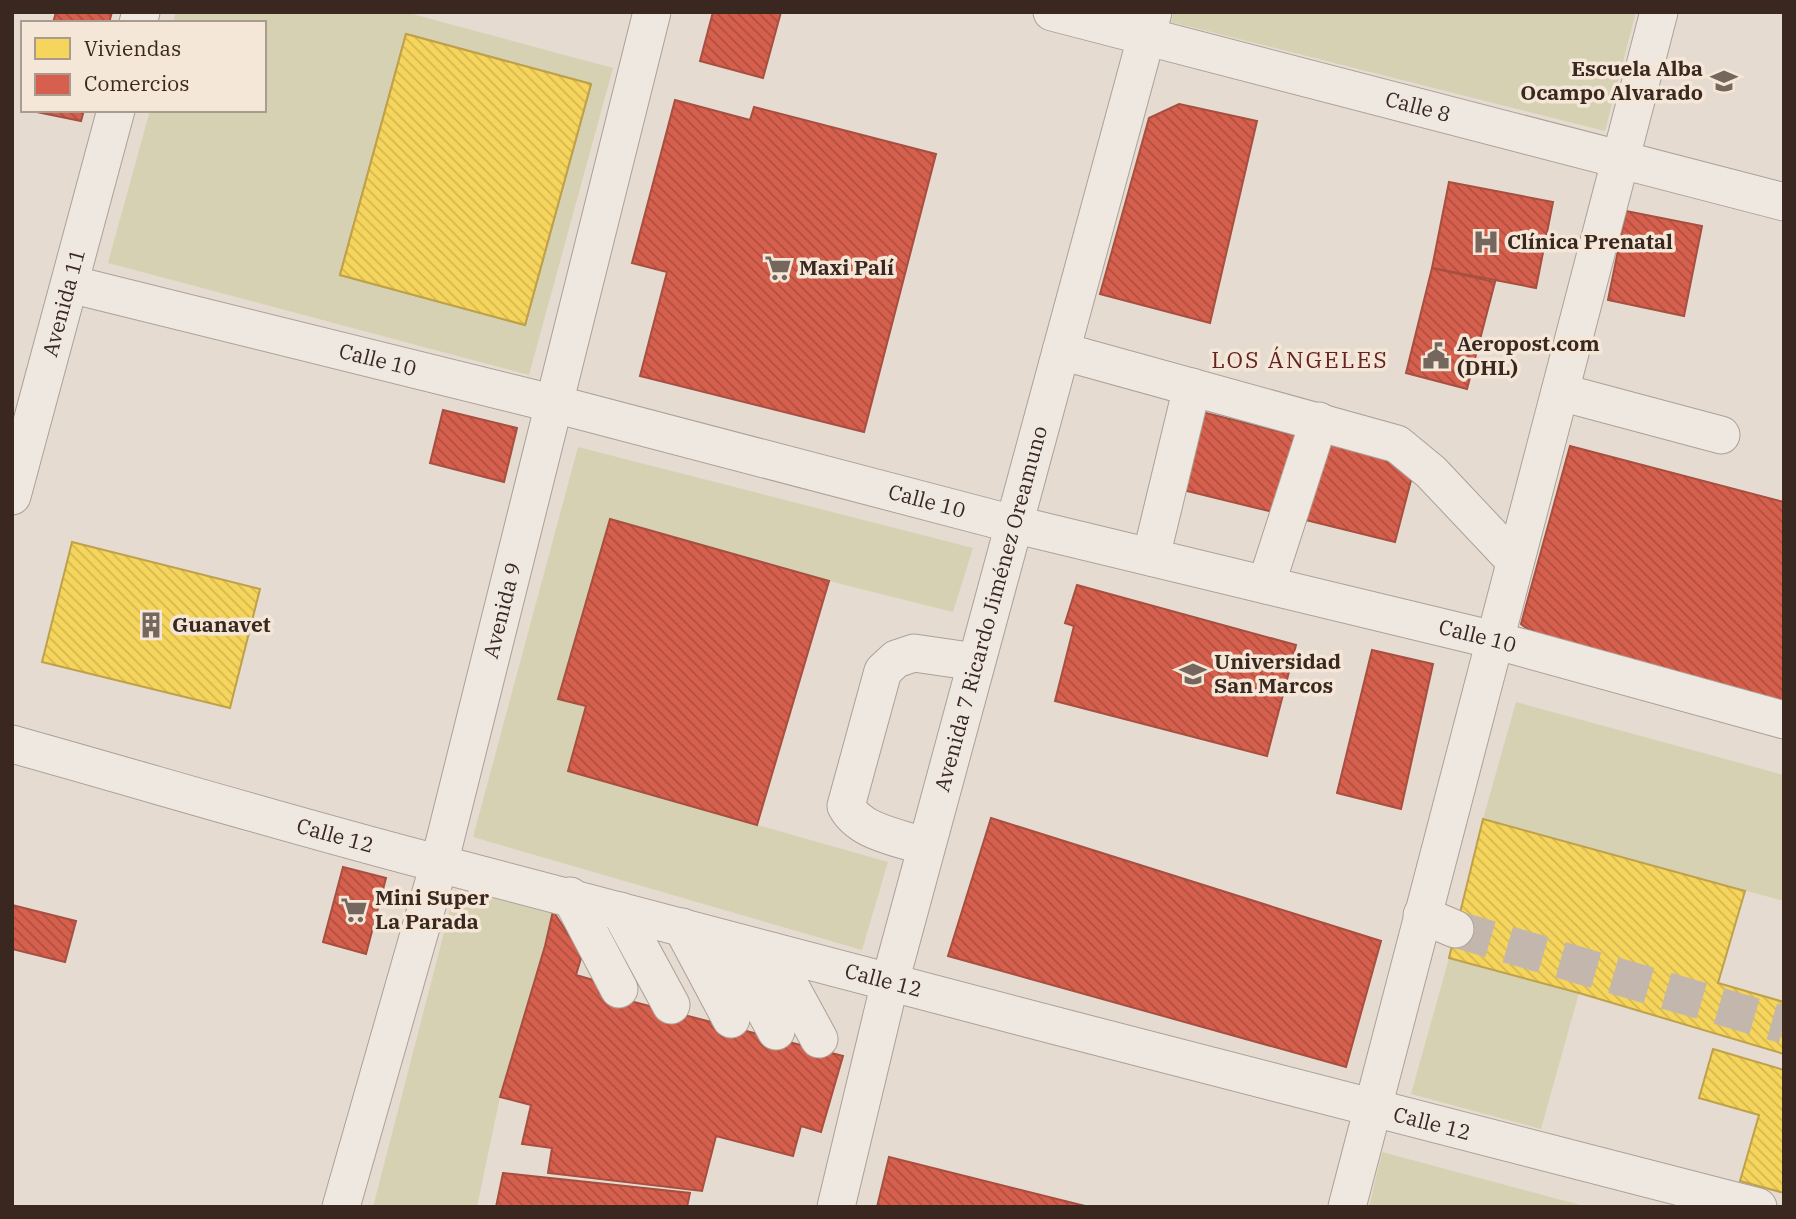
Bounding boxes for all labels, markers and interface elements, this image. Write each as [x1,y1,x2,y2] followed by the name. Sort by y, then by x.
[21,21,266,112] legend
[84,34,181,62] text: Viviendas
[1520,54,1703,106] place label: Escuela Alba Ocampo Alvarado
[1709,66,1739,96] school or university icon: Escuela Alba Ocampo Alvarado
[84,69,189,97] text: Comercios
[1383,84,1454,128] street label: Calle 8
[1471,227,1501,257] hospital icon: Clínica Prenatal
[1507,227,1673,255] place label: Clínica Prenatal
[35,246,91,360] street label: Avenida 11
[763,253,793,283] supermarket icon: Maxi Palí
[799,253,894,281] place label: Maxi Palí
[1457,329,1600,381] place label: Aeropost.com (DHL)
[336,336,420,382] street label: Calle 10
[1421,341,1451,371] public building icon: Aeropost.com (DHL)
[1211,344,1389,374] district label: LOS ÁNGELES
[927,423,1053,795] street label: Avenida 7 Ricardo Jiménez Oreamuno
[885,477,969,524] street label: Calle 10
[476,559,527,661] street label: Avenida 9
[136,610,166,640] building icon: Guanavet
[172,610,271,638] place label: Guanavet
[1436,612,1520,659] street label: Calle 10
[1214,647,1341,699] place label: Universidad San Marcos
[1178,659,1208,689] school or university icon: Universidad San Marcos
[294,811,377,859] street label: Calle 12
[375,883,490,935] place label: Mini Super La Parada
[339,895,369,925] supermarket icon: Mini Super La Parada
[842,956,925,1003] street label: Calle 12
[1391,1099,1474,1146] street label: Calle 12

